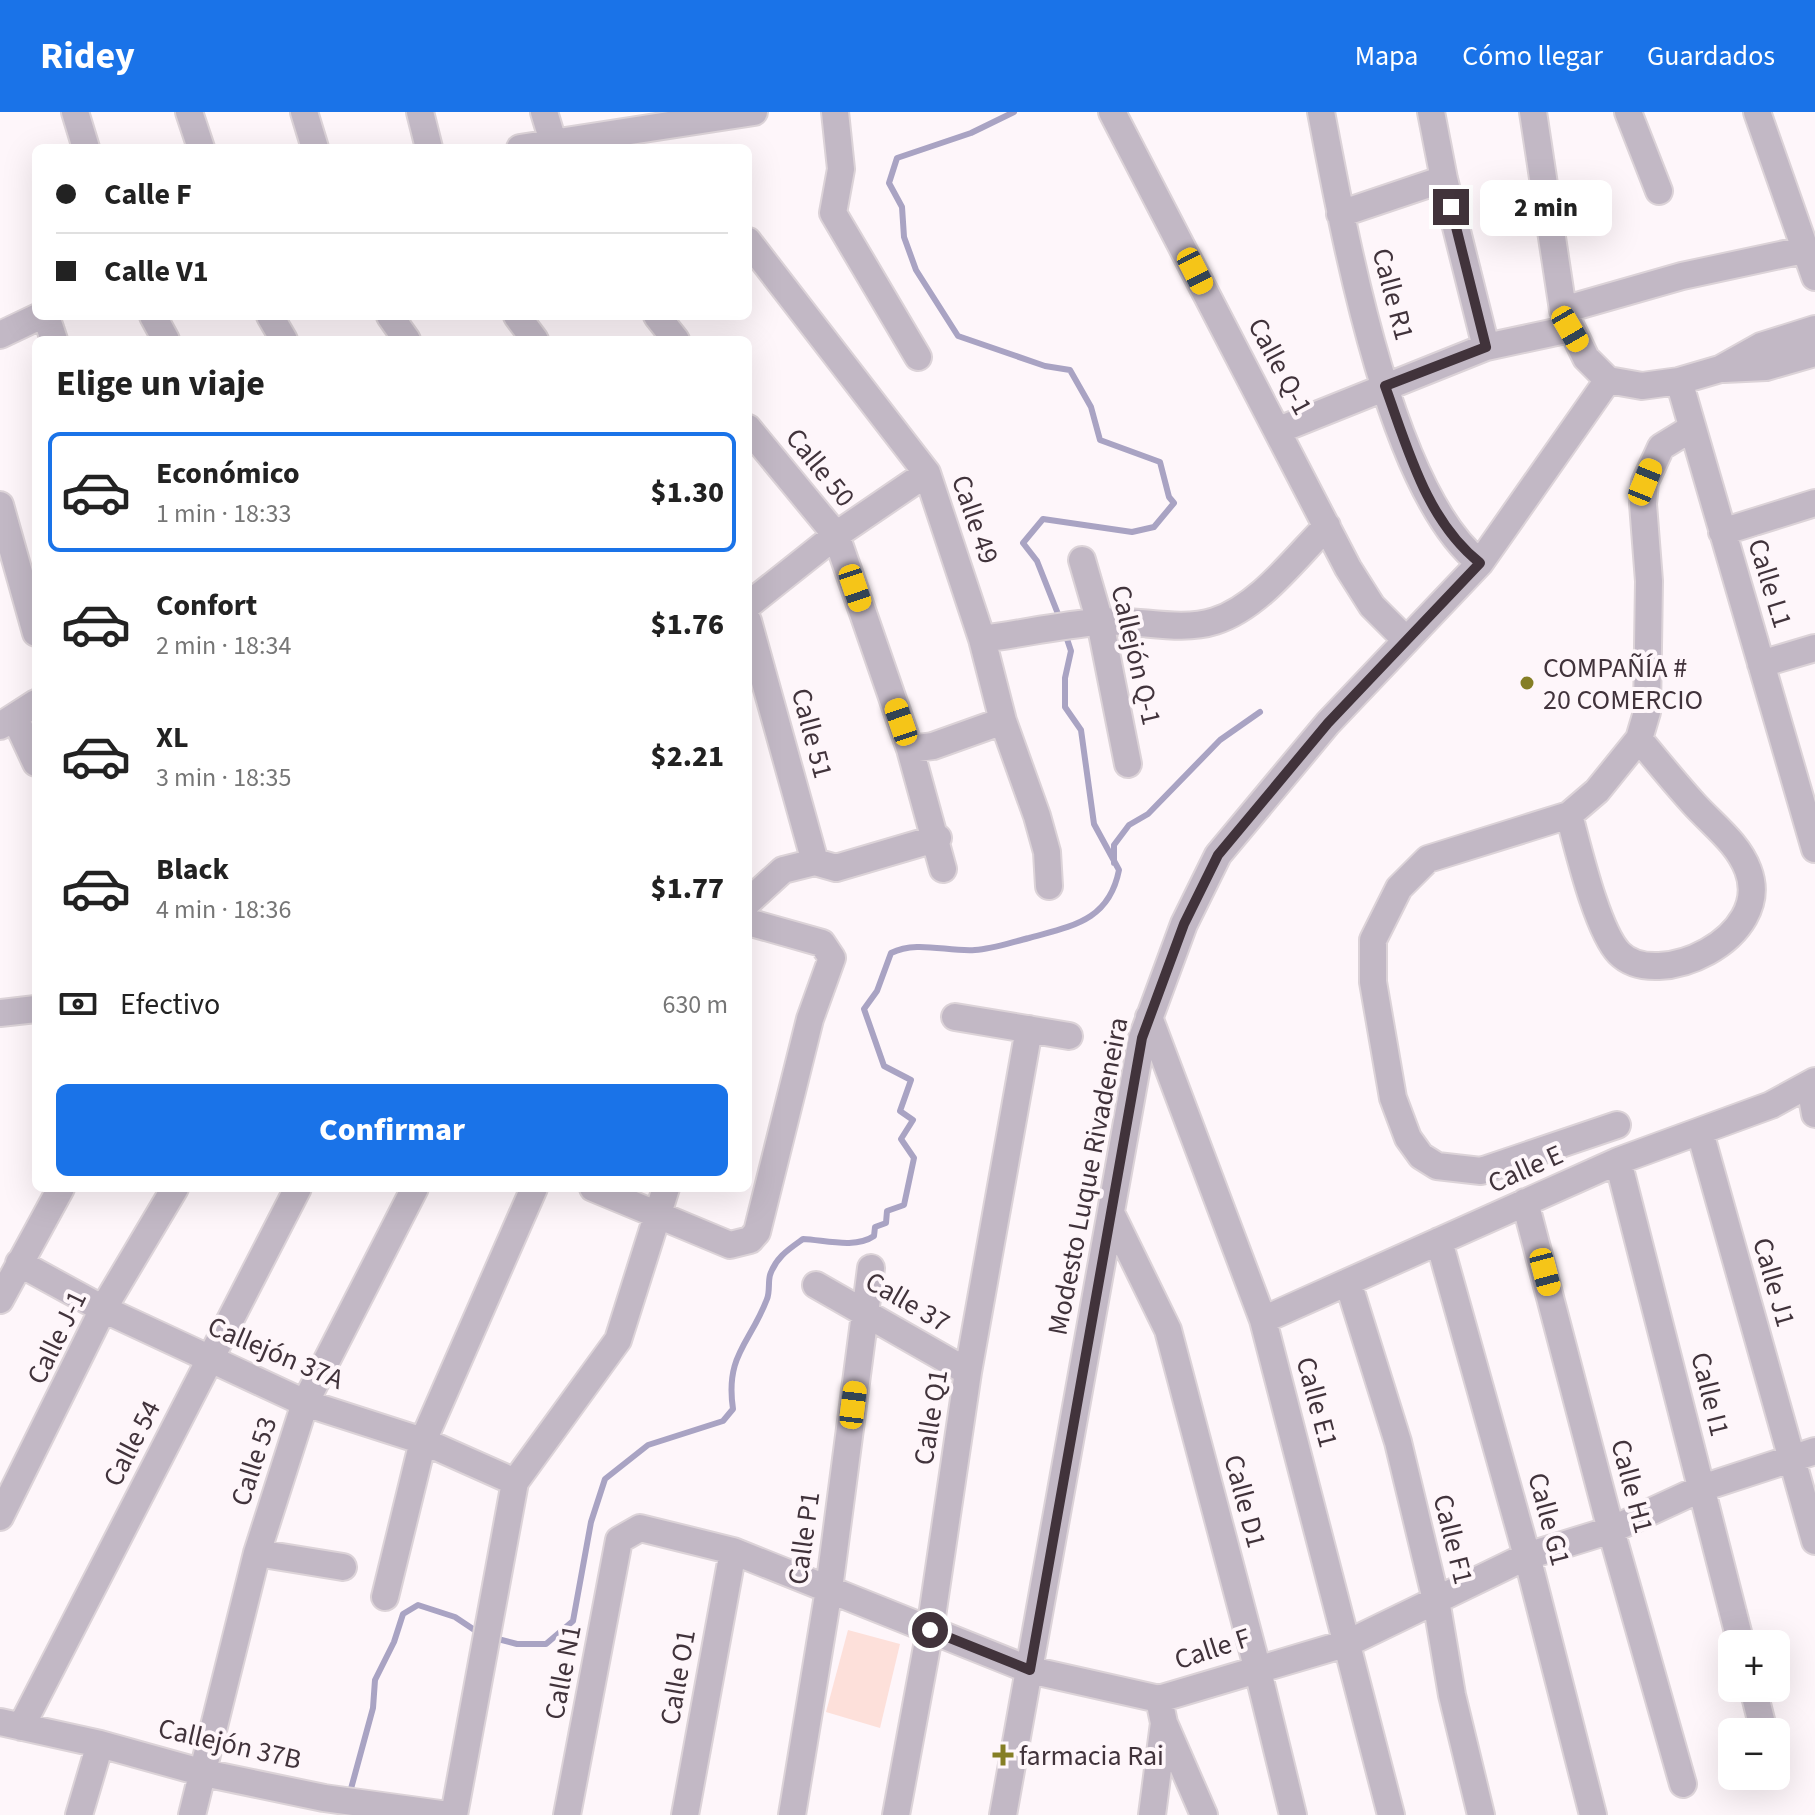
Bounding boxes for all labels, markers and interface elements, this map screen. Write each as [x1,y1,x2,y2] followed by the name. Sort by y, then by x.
[40,29,135,83] text: Ridey
[1355,36,1418,76] text: Mapa
[1462,36,1603,76] text: Cómo llegar
[1647,36,1775,76] text: Guardados
[104,173,192,216] text: Calle F
[1479,179,1611,235] callout: 2 min
[1433,189,1469,225] route end
[1514,189,1578,226] text: 2 min
[1173,244,1217,298] car
[1362,244,1424,345] street label: Calle R1
[104,250,209,293] text: Calle V1
[1548,302,1592,356] car
[1238,311,1322,422] street label: Calle Q-1
[56,358,265,409] text: Elige un viaje
[776,419,865,516] street label: Calle 50
[156,452,300,495] text: Económico
[1625,455,1665,509] car
[60,456,132,528] icon: car
[941,469,1009,569] street label: Calle 49
[651,471,724,514] text: $1.30
[156,495,291,532] text: 1 min · 18:33
[1738,534,1803,633] street label: Calle L1
[836,561,874,615] car
[1101,581,1172,729] street label: Callejón Q-1
[156,584,257,627] text: Confort
[60,588,132,660] icon: car
[651,603,724,646] text: $1.76
[156,627,291,664] text: 2 min · 18:34
[1543,648,1703,720] place label: COMPAÑÍA # 20 COMERCIO
[1518,674,1536,692] marker: COMPAÑÍA # 20 COMERCIO
[781,684,843,783] street label: Calle 51
[882,695,920,749] car
[156,716,189,759] text: XL
[60,720,132,792] icon: car
[651,735,724,778] text: $2.21
[156,759,291,796] text: 3 min · 18:35
[156,848,229,891] text: Black
[60,852,132,924] icon: car
[651,867,724,910] text: $1.77
[156,891,291,928] text: 4 min · 18:36
[56,982,100,1026] icon: cash
[120,983,220,1026] text: Efectivo
[662,986,728,1023] text: 630 m
[1038,1014,1138,1339] street label: Modesto Luque Rivadeneira
[56,1084,728,1176] button: Confirmar
[1481,1135,1569,1203] street label: Calle E
[1742,1233,1806,1332] street label: Calle J1
[1527,1246,1563,1298] car
[858,1262,957,1342] street label: Calle 37
[17,1284,97,1391] street label: Calle J-1
[201,1306,351,1400] street label: Callejón 37A
[1680,1348,1740,1440] street label: Calle I1
[1286,1352,1348,1452] street label: Calle E1
[904,1366,958,1468] street label: Calle Q1
[838,1380,868,1430] car
[93,1393,171,1493] street label: Calle 54
[221,1412,287,1511] street label: Calle 53
[1600,1435,1664,1538] street label: Calle H1
[1213,1450,1277,1552] street label: Calle D1
[1517,1468,1581,1570] street label: Calle G1
[778,1489,830,1587] street label: Calle P1
[1423,1490,1484,1589] street label: Calle F1
[912,1612,948,1648] route start
[1169,1618,1256,1680] street label: Calle F
[534,1621,592,1723] street label: Calle N1
[650,1626,706,1728] street label: Calle O1
[1718,1630,1790,1790] map controls
[1718,1630,1790,1702] button: +
[154,1708,305,1780] street label: Callejón 37B
[1718,1718,1790,1790] button: −
[1019,1736,1164,1776] place label: farmacia Rai
[994,1746,1012,1764] marker: farmacia Rai

